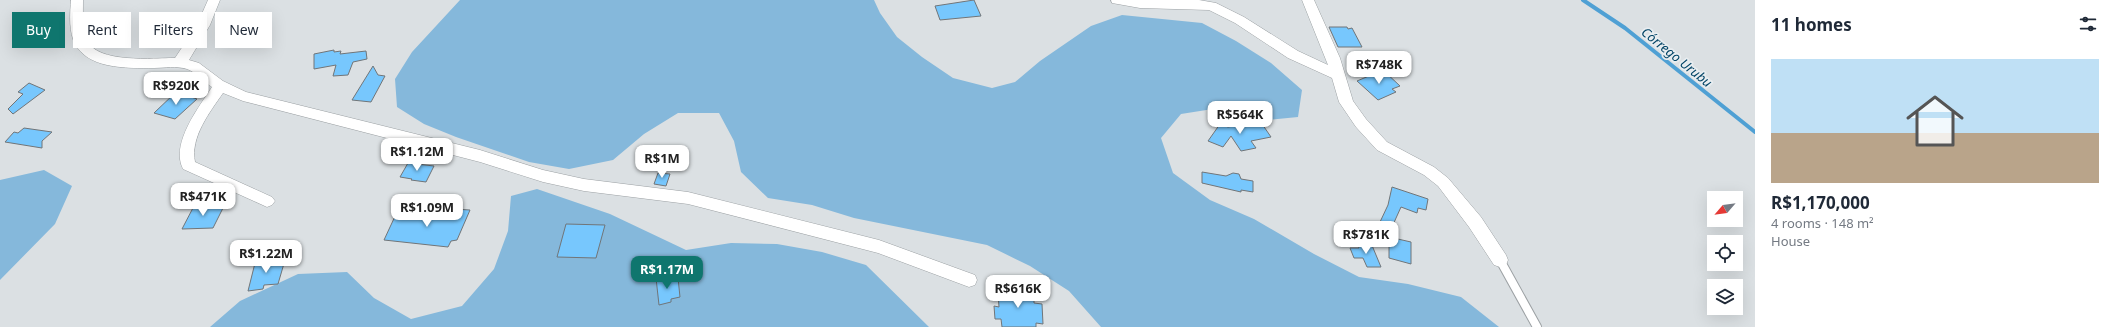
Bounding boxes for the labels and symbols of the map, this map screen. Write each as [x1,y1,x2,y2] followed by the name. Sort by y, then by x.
[1638,23,1717,91] water label: Córrego Urubu
[1346,51,1412,85] pin: R$748K
[143,72,209,106] pin: R$920K
[1207,101,1273,135] pin: R$564K
[380,138,454,172] pin: R$1.12M
[638,145,686,179] pin: R$1M
[170,183,236,217] pin: R$471K
[1707,191,1743,227] north arrow
[390,194,464,228] pin: R$1.09M
[1333,221,1399,255] pin: R$781K
[229,240,303,274] pin: R$1.22M
[630,256,704,290] pin: R$1.17M
[985,275,1051,309] pin: R$616K

